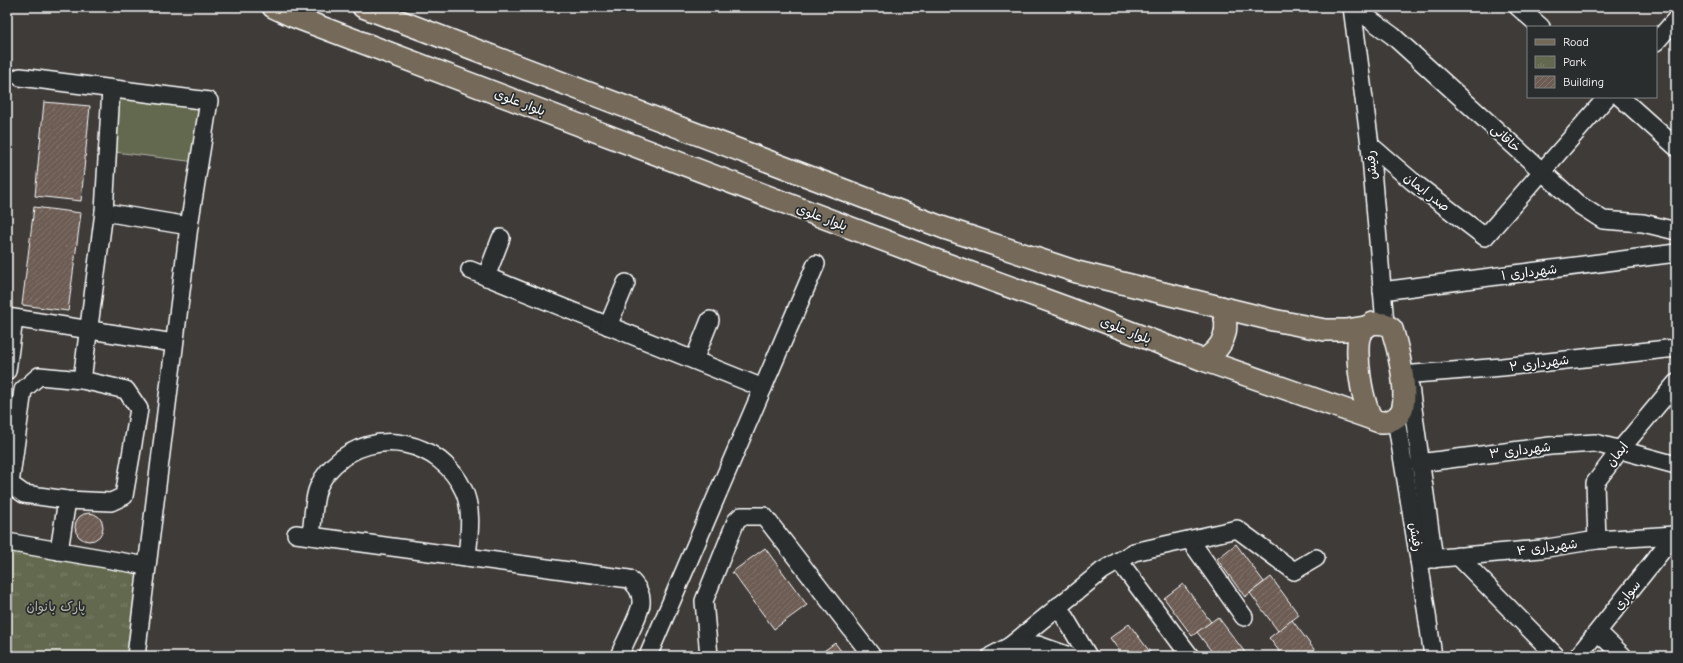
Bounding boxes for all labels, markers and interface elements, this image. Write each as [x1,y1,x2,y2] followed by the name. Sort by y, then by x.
[1527,26,1657,98] legend
[1563,35,1589,49] text: Road
[1563,55,1586,69] text: Park
[1563,75,1604,89] text: Building
[492,85,547,119] street label: بلوار علوی
[1487,121,1524,157] street label: خاقانی
[1362,150,1381,180] street label: رفیش
[1401,169,1453,215] street label: صدر ایمان
[794,200,849,234] street label: بلوار علوی
[1500,261,1558,284] street label: شهرداری ۱
[1098,313,1153,347] street label: بلوار علوی
[1508,352,1570,375] street label: شهرداری ۲
[1488,439,1552,462] street label: شهرداری ۳
[1603,439,1632,470] street label: ایمان
[1405,521,1426,553] street label: رفیش
[1516,536,1578,559] street label: شهرداری ۴
[1610,577,1644,614] street label: سواری
[27,599,86,615] park label: پارک بانوان

